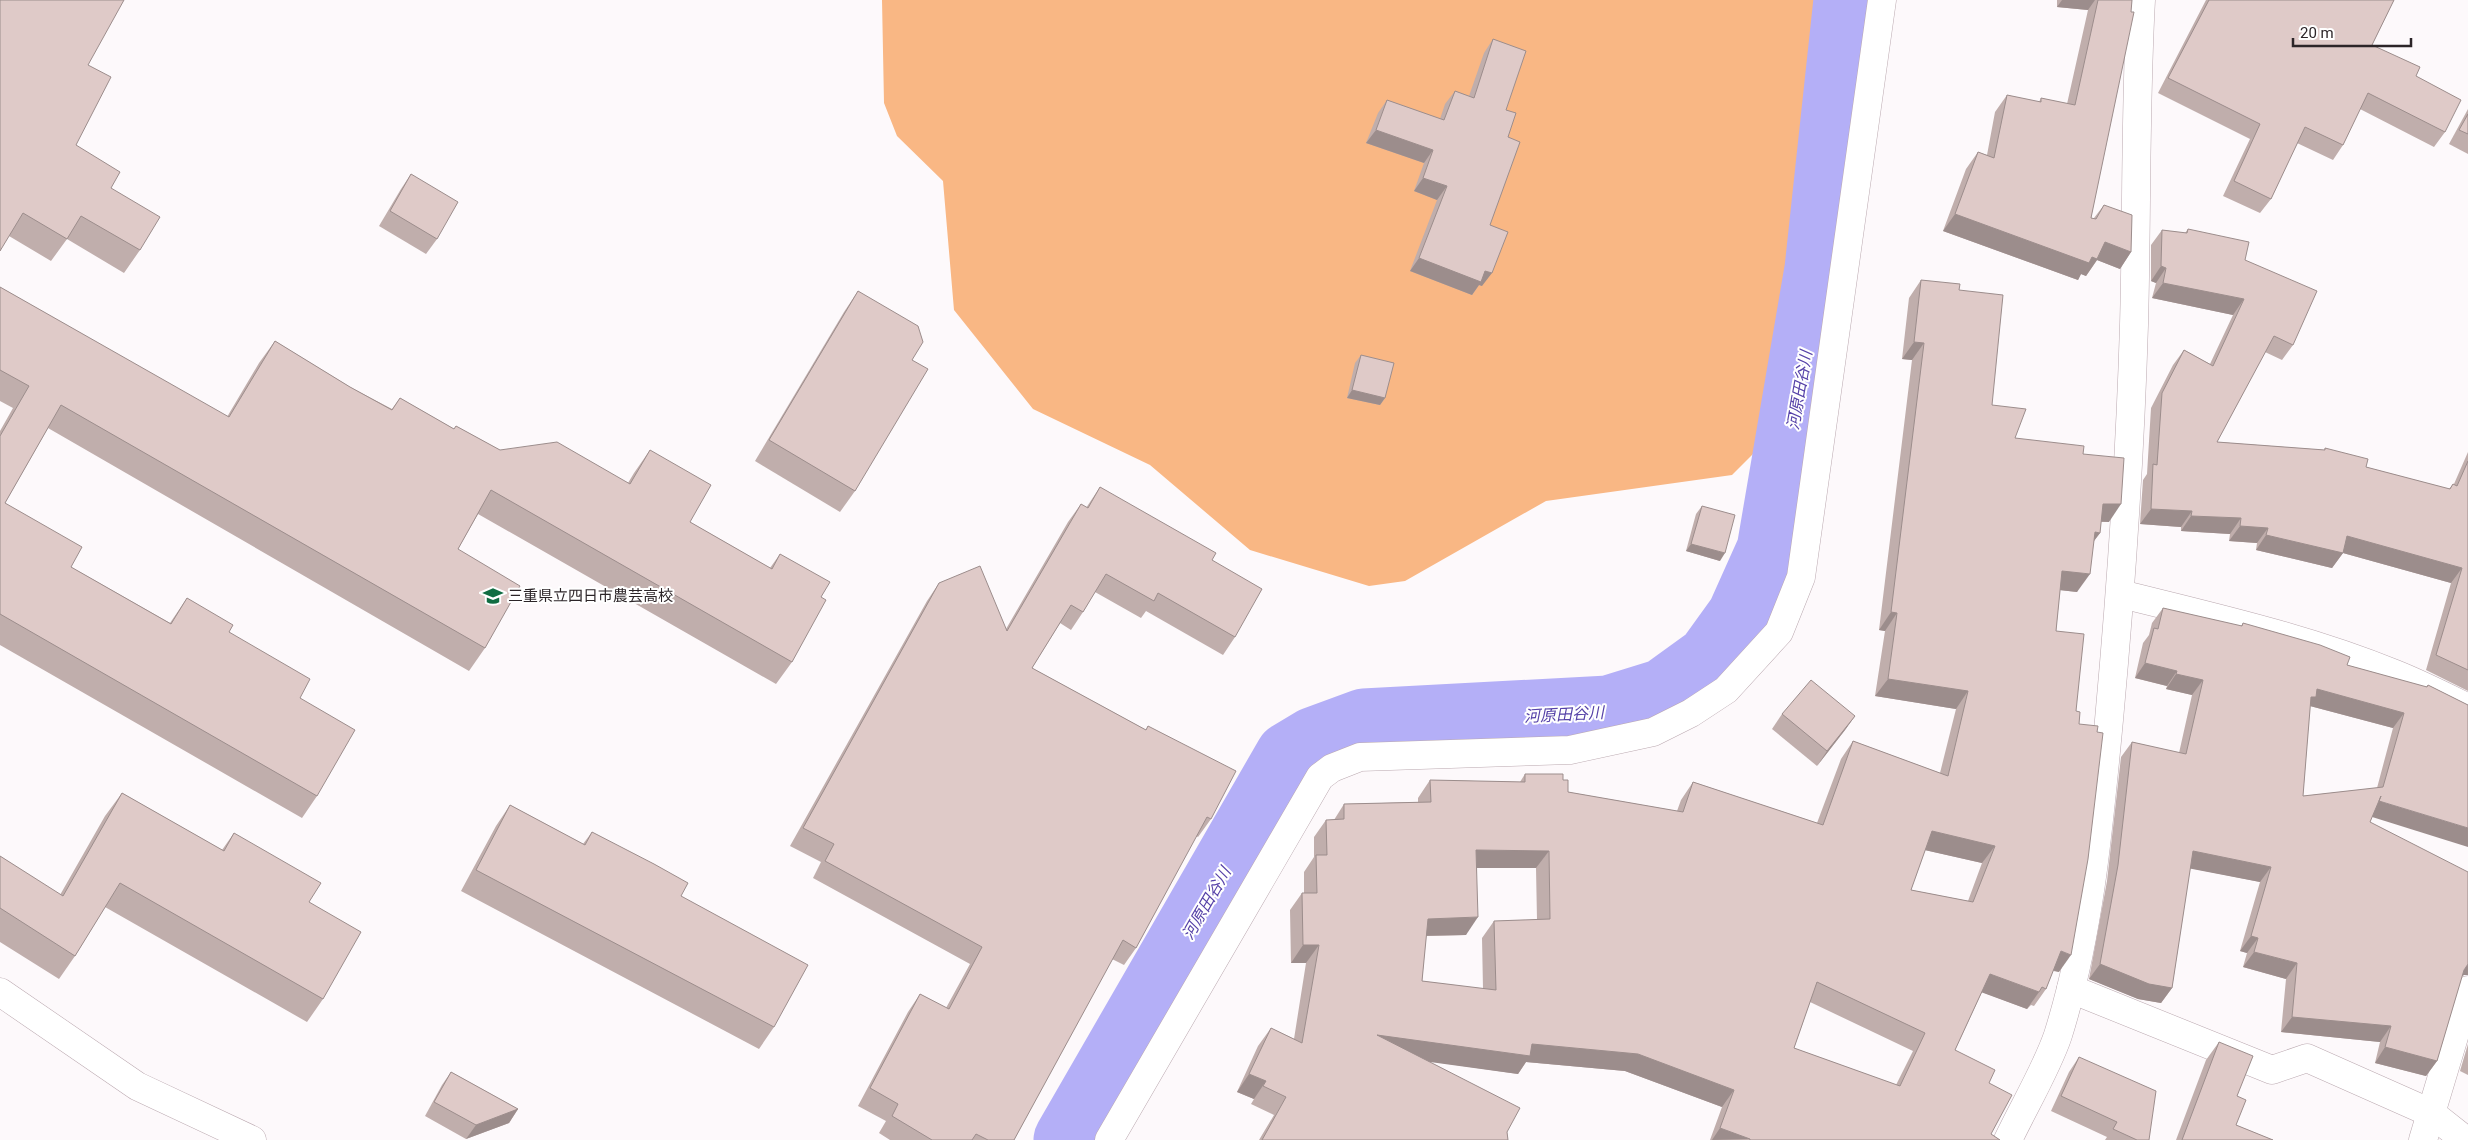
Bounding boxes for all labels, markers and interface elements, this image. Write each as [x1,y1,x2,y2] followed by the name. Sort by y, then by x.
[2293,15,2410,47] scale bar
[2300,24,2334,42] text: 20 m
[1783,347,1816,431] water label: 河原田谷川
[482,585,504,607] school or university icon: 三重県立四日市農芸高校
[508,587,673,605] place label: 三重県立四日市農芸高校
[1524,703,1606,726] water label: 河原田谷川
[1178,862,1236,943] water label: 河原田谷川

